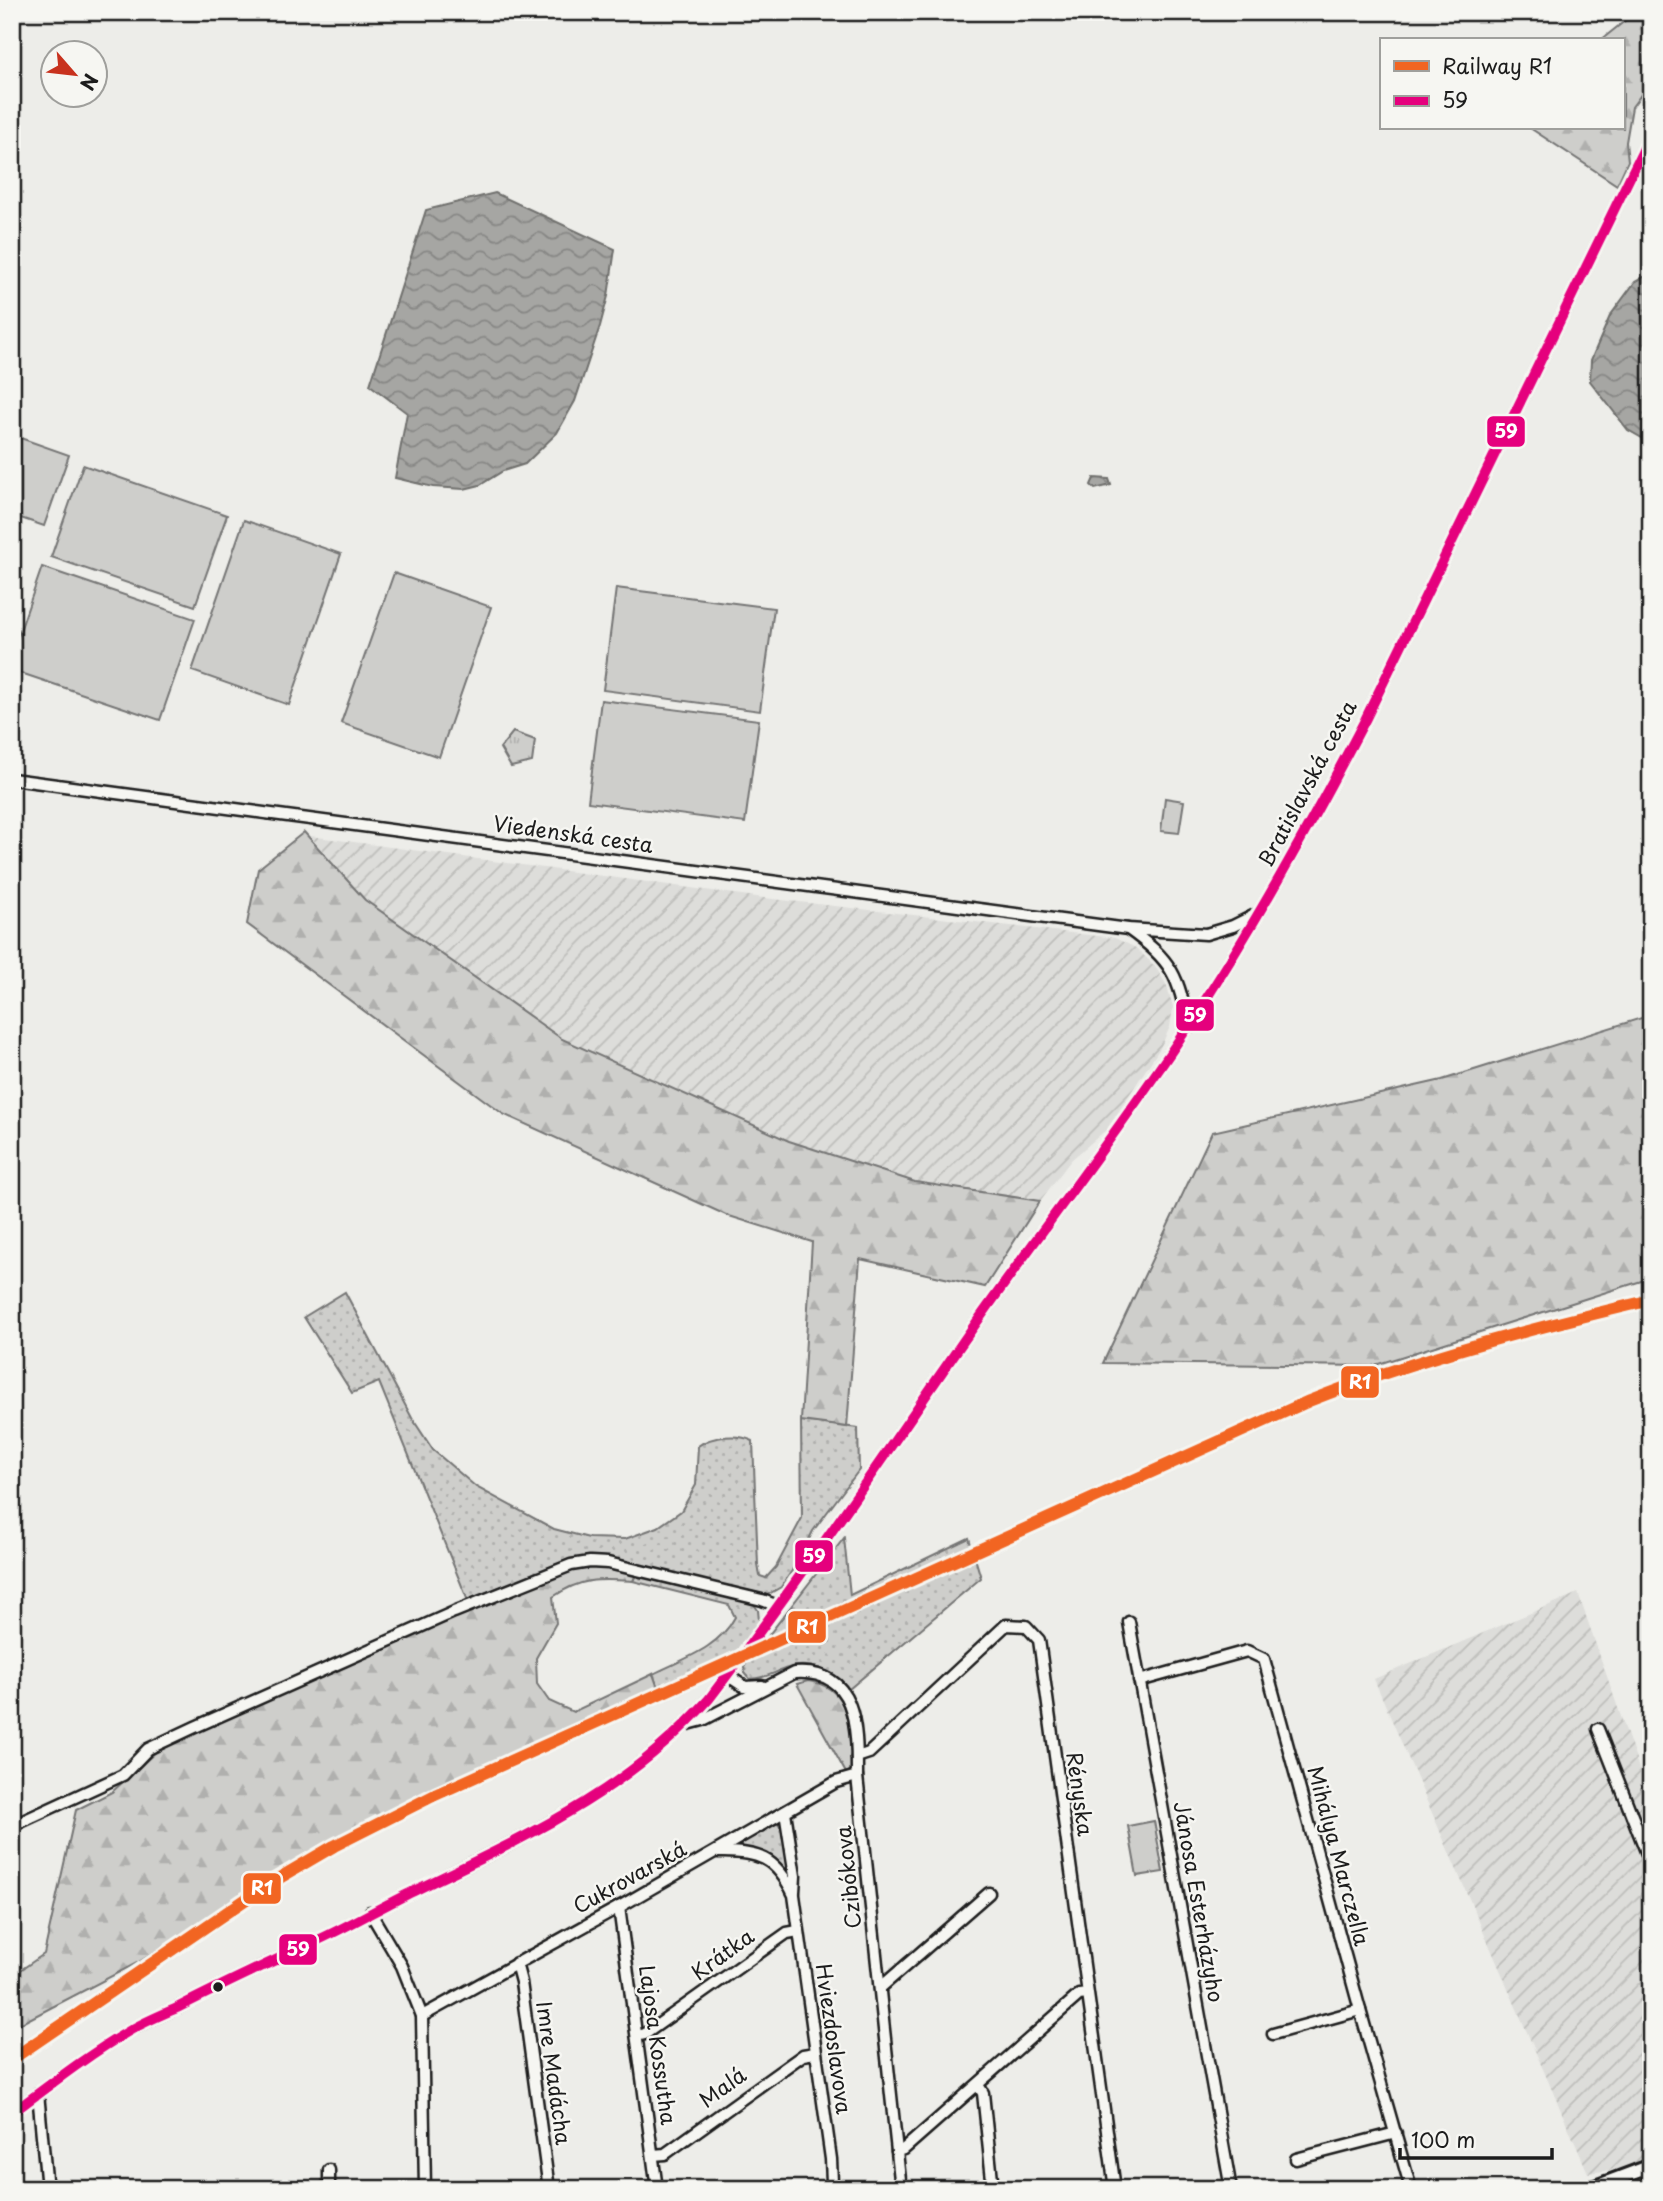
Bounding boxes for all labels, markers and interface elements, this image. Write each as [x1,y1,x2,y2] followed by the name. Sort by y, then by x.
[38,38,108,108] north arrow
[1380,38,1624,130] legend
[1442,49,1552,81] text: Railway R1
[74,69,106,96] text: N
[1442,83,1468,115] text: 59
[1486,415,1526,448] line badge: 59
[1494,416,1518,444] text: 59
[1249,694,1364,872] street label: Bratislavská cesta
[491,806,655,860] street label: Viedenská cesta
[1175,998,1215,1032] line badge: 59
[1183,1000,1207,1028] text: 59
[1340,1365,1380,1399] line badge: R1
[1349,1367,1371,1395] text: R1
[794,1539,834,1573] line badge: 59
[802,1541,826,1569] text: 59
[787,1610,827,1644] line badge: R1
[796,1612,818,1640] text: R1
[1059,1749,1103,1838] street label: Rényska
[1301,1762,1379,1949] street label: Mihálya Marczella
[1167,1799,1233,2005] street label: Jánosa Esterházyho
[826,1824,868,1930] street label: Czibókova
[566,1832,692,1921] street label: Cukrovarská
[242,1872,282,1905] line badge: R1
[251,1873,273,1901] text: R1
[684,1920,760,1987] street label: Krátka
[278,1933,318,1966] line badge: 59
[286,1934,310,1962] text: 59
[809,1961,861,2116] street label: Hviezdoslavova
[632,1963,686,2127] street label: Lajosa Kossutha
[211,1980,225,1994] unlabelled marker
[529,1999,581,2147] street label: Imre Madácha
[692,2058,753,2114] street label: Malá
[1400,2117,1553,2161] scale bar
[1411,2123,1475,2155] text: 100 m

